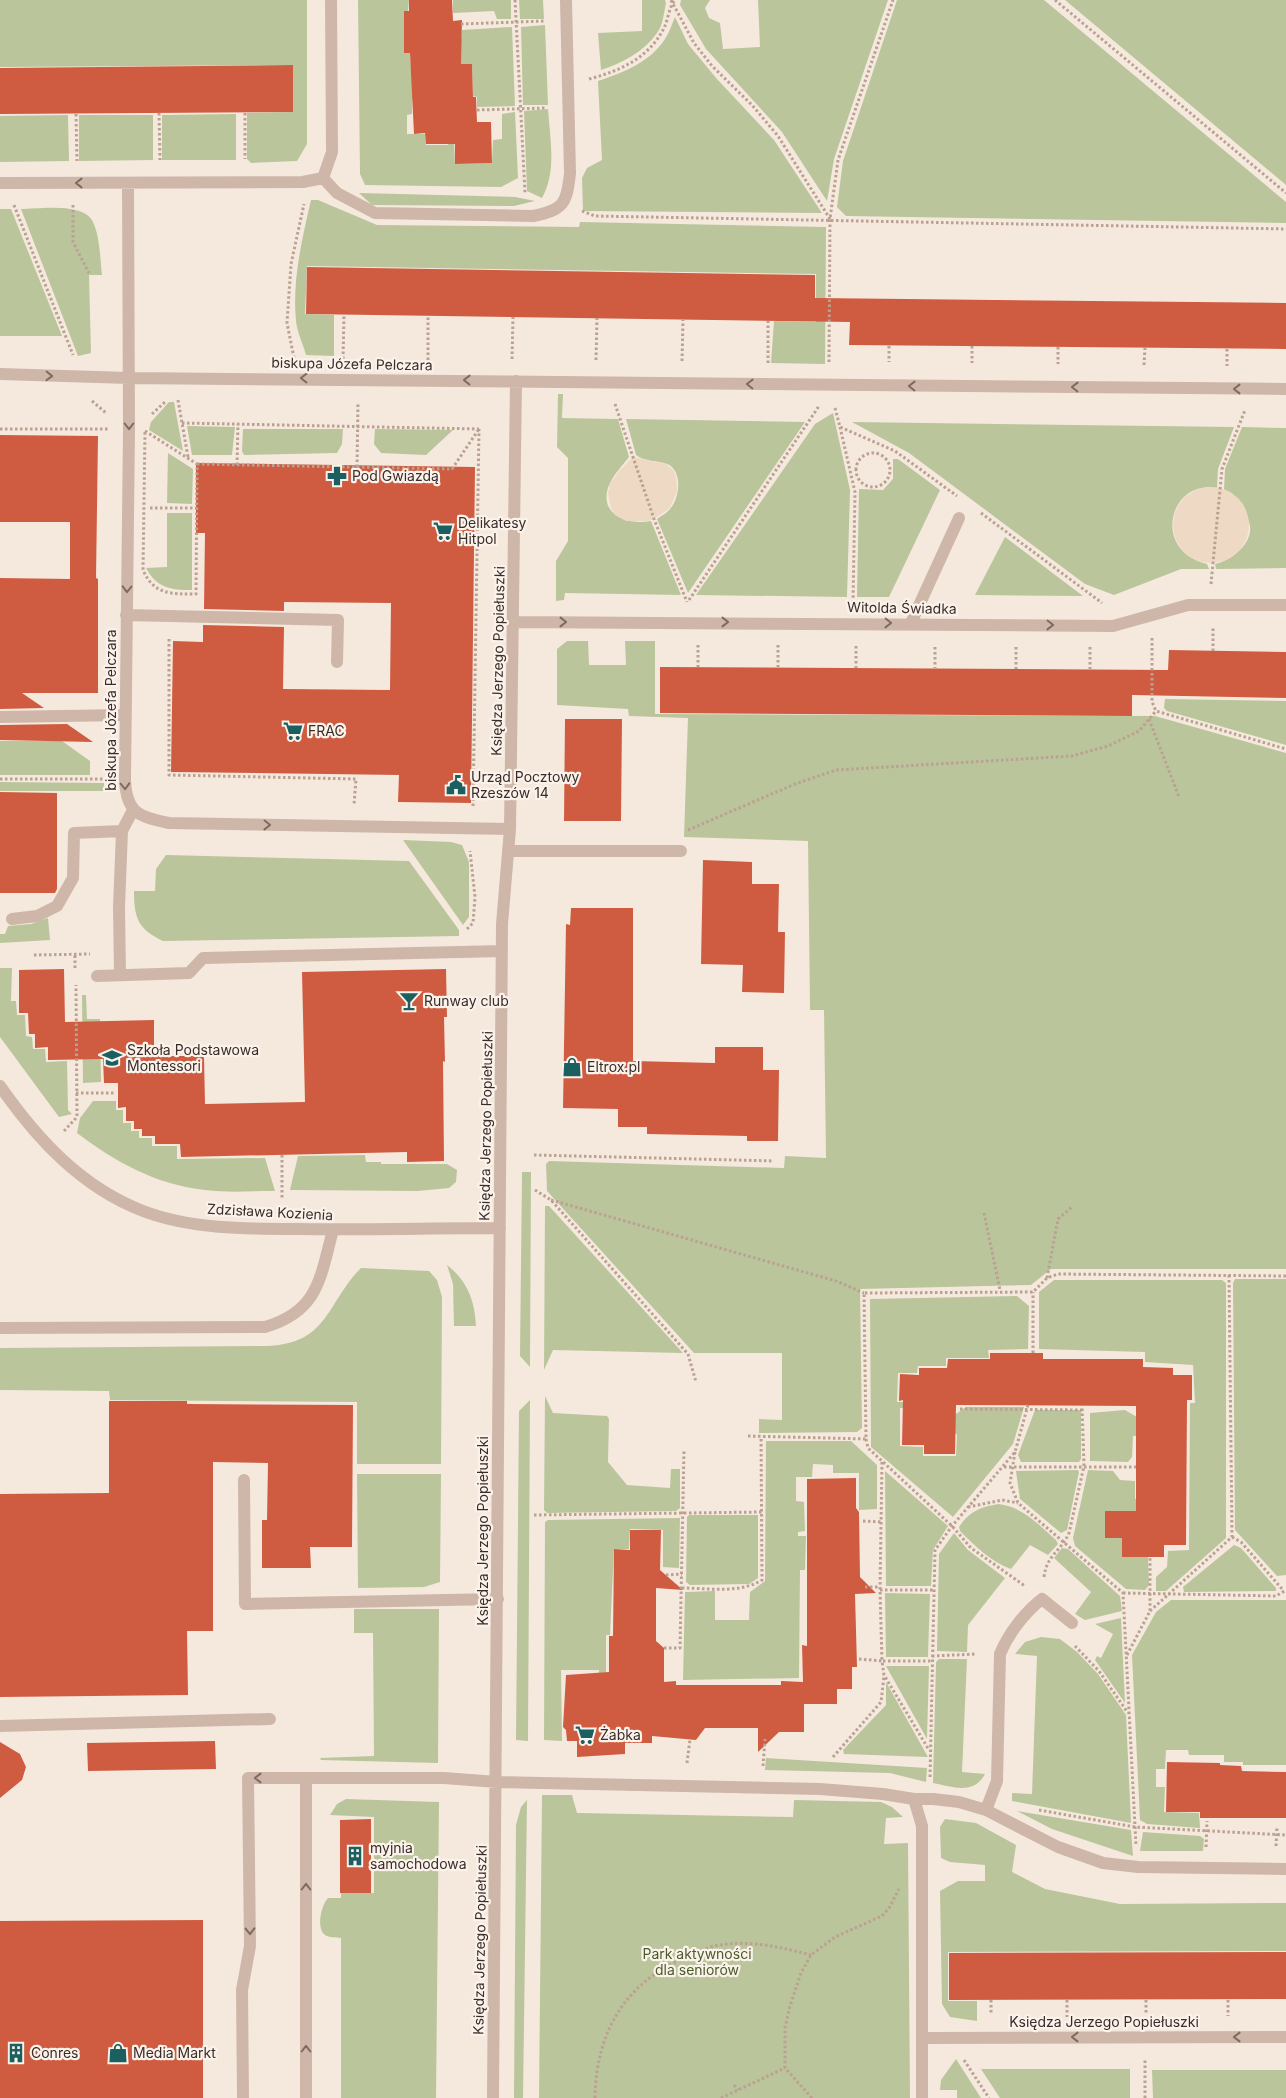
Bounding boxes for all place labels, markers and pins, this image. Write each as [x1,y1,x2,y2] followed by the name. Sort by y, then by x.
[326,465,348,487] pharmacy icon: Pod Gwiazdą
[352,467,439,484] place label: Pod Gwiazdą
[458,514,527,547] place label: Delikatesy Hitpol
[432,520,454,542] supermarket icon: Delikatesy Hitpol
[282,720,304,742] supermarket icon: FRAC
[308,722,345,739] place label: FRAC
[471,768,580,801] place label: Urząd Pocztowy Rzeszów 14
[445,774,467,796] public building icon: Urząd Pocztowy Rzeszów 14
[398,990,420,1012] bar icon: Runway club
[424,992,509,1009] place label: Runway club
[127,1041,259,1074] place label: Szkoła Podstawowa Montessori
[101,1047,123,1069] school or university icon: Szkoła Podstawowa Montessori
[561,1056,583,1078] shop icon: Eltrox.pl
[587,1058,640,1075] place label: Eltrox.pl
[574,1724,596,1746] supermarket icon: Żabka
[600,1726,641,1743] place label: Żabka
[370,1839,467,1872] place label: myjnia samochodowa
[344,1845,366,1867] building icon: myjnia samochodowa
[5,2042,27,2064] building icon: Conres
[107,2042,129,2064] shop icon: Media Markt
[31,2044,78,2061] place label: Conres
[133,2044,216,2061] place label: Media Markt

